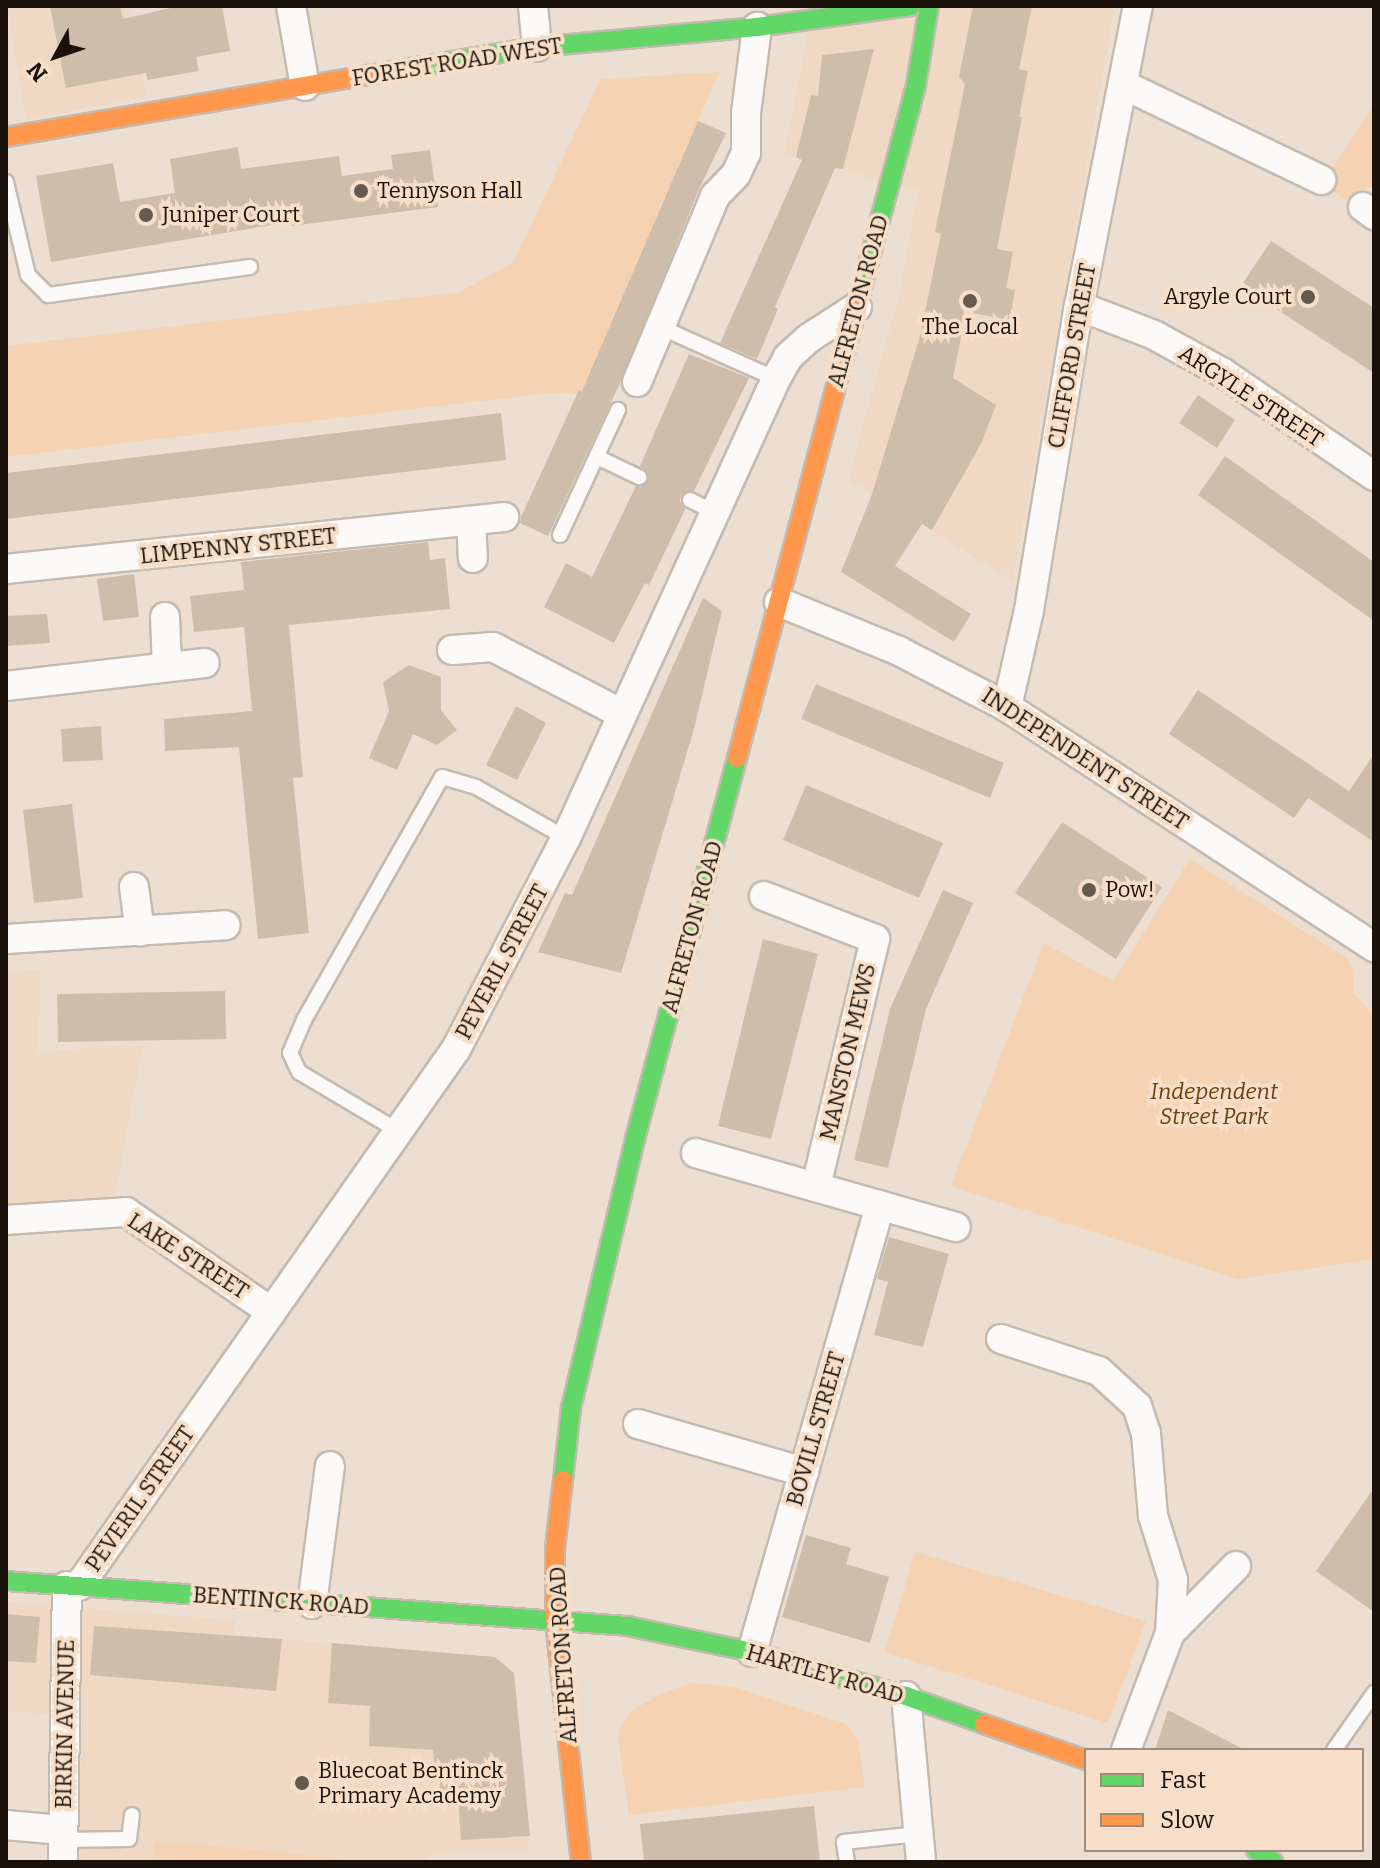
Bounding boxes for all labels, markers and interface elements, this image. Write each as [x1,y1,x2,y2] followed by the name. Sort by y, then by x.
[16,16,96,96] north arrow
[350,32,564,92] street label: FOREST ROAD WEST
[21,57,53,87] text: N
[377,178,522,204] place label: Tennyson Hall
[352,182,370,200] marker: Tennyson Hall
[162,202,300,228] place label: Juniper Court
[137,206,155,224] marker: Juniper Court
[822,212,894,390] street label: ALFRETON ROAD
[1043,261,1101,451] street label: CLIFFORD STREET
[1164,284,1292,310] place label: Argyle Court
[1299,288,1317,306] marker: Argyle Court
[961,292,979,310] marker: The Local
[922,314,1018,340] place label: The Local
[1174,340,1328,452] street label: ARGYLE STREET
[139,523,337,569] street label: LIMPENNY STREET
[977,682,1193,836] street label: INDEPENDENT STREET
[656,838,728,1016] street label: ALFRETON ROAD
[1105,877,1155,903] place label: Pow!
[450,880,554,1044] street label: PEVERIL STREET
[1080,881,1098,899] marker: Pow!
[815,961,881,1143] street label: MANSTON MEWS
[1150,1078,1278,1130] park label: Independent Street Park
[123,1207,253,1305] street label: LAKE STREET
[781,1349,851,1509] street label: BOVILL STREET
[80,1421,200,1577] street label: PEVERIL STREET
[544,1566,582,1744] street label: ALFRETON ROAD
[192,1582,370,1620] street label: BENTINCK ROAD
[50,1639,80,1809] street label: BIRKIN AVENUE
[743,1639,907,1709] street label: HARTLEY ROAD
[1084,1748,1364,1852] legend
[318,1757,504,1808] place label: Bluecoat Bentinck Primary Academy
[1160,1766,1206,1794] text: Fast
[293,1774,311,1792] marker: Bluecoat Bentinck Primary Academy
[1160,1806,1214,1834] text: Slow

